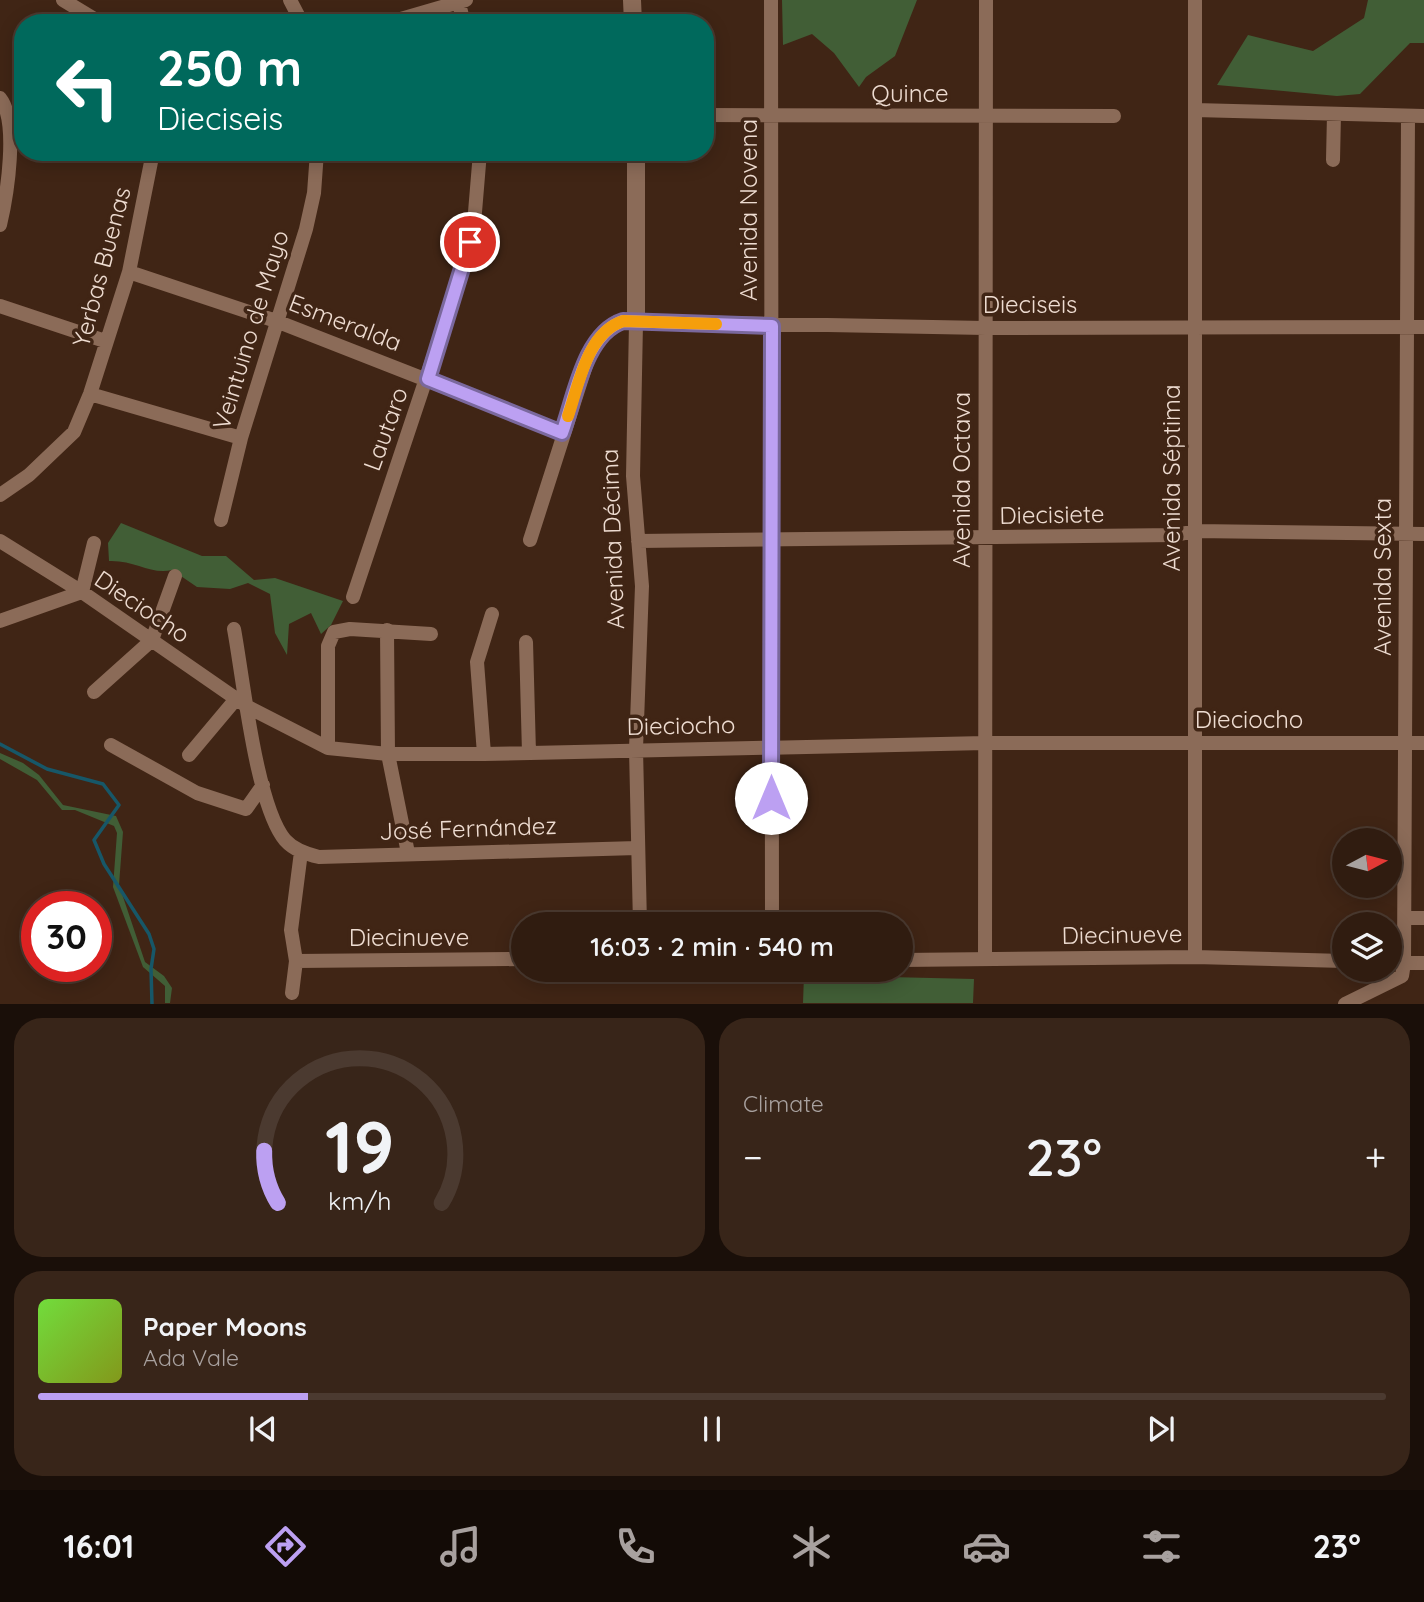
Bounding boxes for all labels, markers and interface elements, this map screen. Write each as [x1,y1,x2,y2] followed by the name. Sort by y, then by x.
[157,37,302,98] text: 250 m
[42,42,133,133] icon: left
[871,78,949,108] street label: Quince
[157,98,283,138] text: Dieciseis
[733,119,763,301] street label: Avenida Novena
[65,183,137,350] street label: Yerbas Buenas
[440,212,500,272] pin
[451,223,489,261] icon: arrive
[205,226,295,433] street label: Veintuino de Mayo
[285,287,406,357] street label: Esmeralda
[983,289,1077,319] street label: Dieciseis
[356,383,414,474] street label: Lautaro
[1156,385,1186,571] street label: Avenida Séptima
[946,392,976,568] street label: Avenida Octava
[594,448,630,630] street label: Avenida Décima
[999,498,1105,530] street label: Diecisiete
[1367,498,1397,656] street label: Avenida Sexta
[89,563,196,649] street label: Dieciocho
[1195,704,1303,734] street label: Dieciocho
[626,709,736,741] street label: Dieciocho
[734,761,808,835] position arrow
[379,810,557,846] street label: José Fernández
[1332,828,1402,898] north arrow
[1332,828,1402,982] map controls
[21,891,112,982] speed limit sign: 30
[1332,912,1402,982] button: layers
[1061,918,1183,950] street label: Diecinueve
[349,922,469,952] street label: Diecinueve
[590,930,834,963] text: 16:03 · 2 min · 540 m
[743,1089,824,1118] text: Climate
[325,1101,394,1192] text: 19
[1025,1124,1102,1189] text: 23°
[743,1133,763,1181] text: −
[1365,1133,1386,1181] text: +
[328,1185,391,1216] text: km/h
[143,1310,307,1343] text: Paper Moons
[143,1343,239,1372] text: Ada Vale
[244,1410,282,1448] icon: previous
[693,1410,731,1448] icon: pause
[1142,1410,1180,1448] icon: next
[261,1522,310,1571] icon: directions
[436,1522,485,1571] icon: music
[611,1522,660,1571] icon: phone
[787,1522,836,1571] icon: climate
[962,1522,1011,1571] icon: car
[1137,1522,1186,1571] icon: filters
[63,1526,134,1566] text: 16:01
[1313,1526,1361,1566] text: 23°

